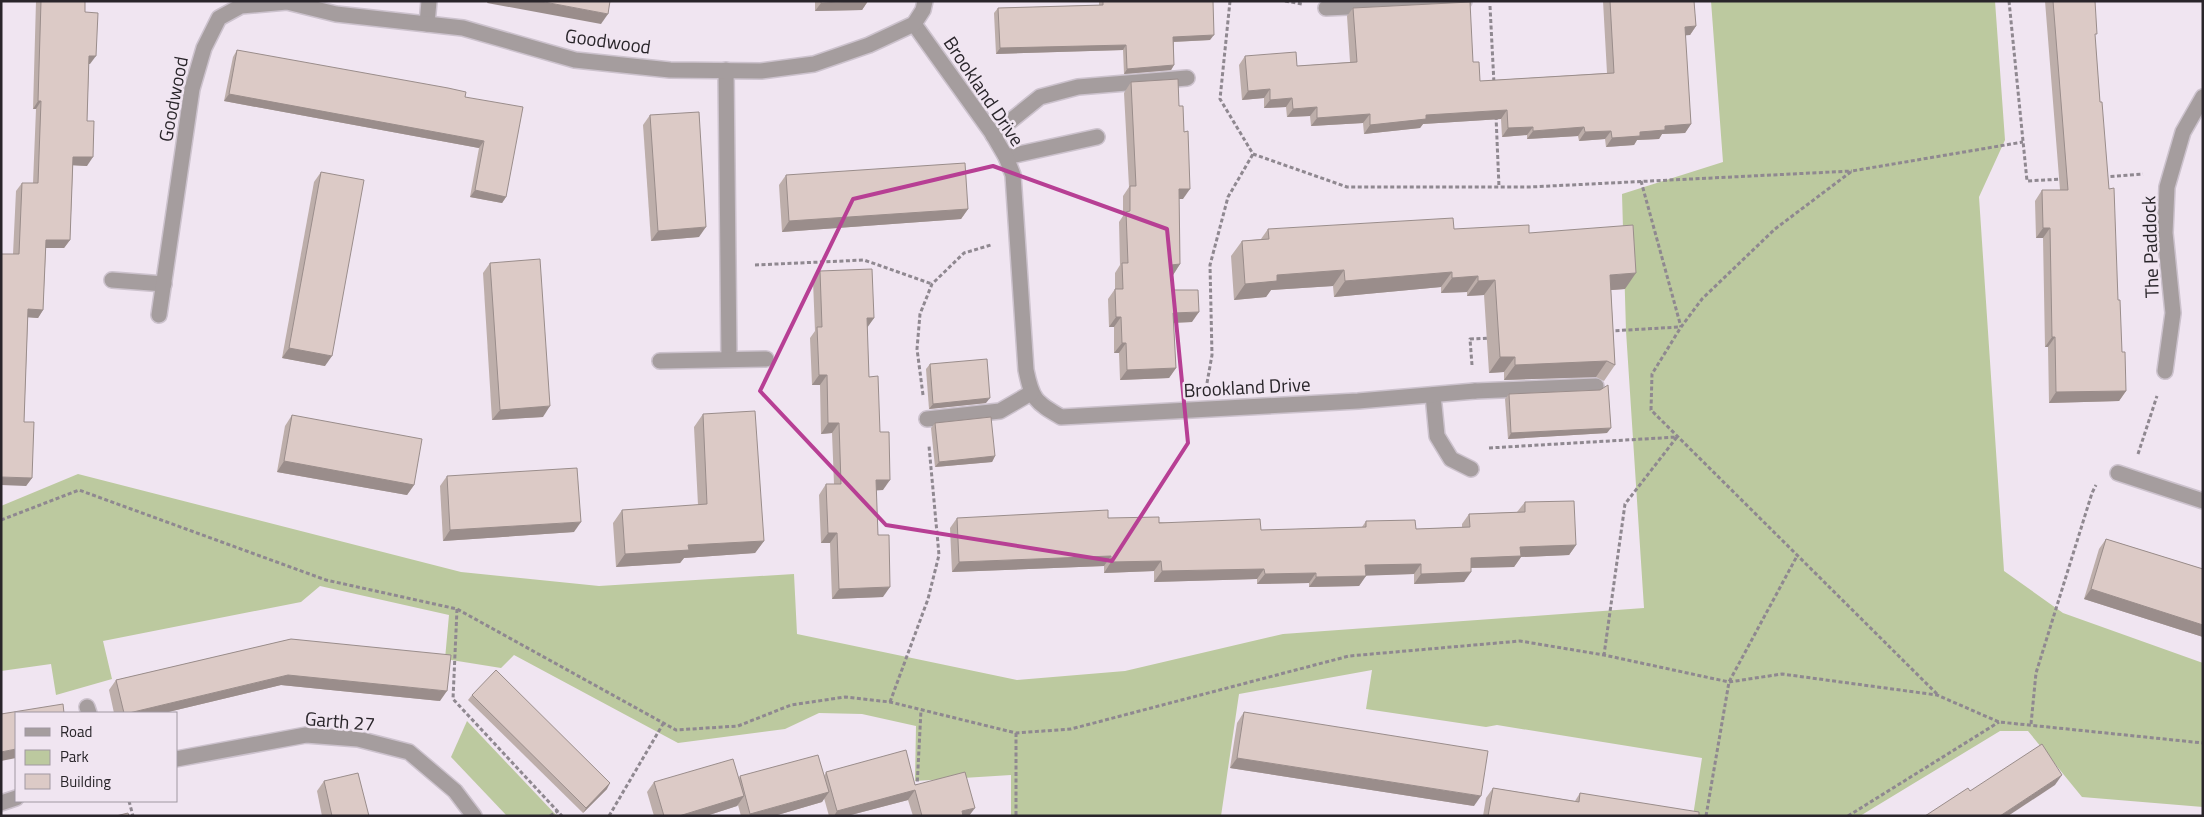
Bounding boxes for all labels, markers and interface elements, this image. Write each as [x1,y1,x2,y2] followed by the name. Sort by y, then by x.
[563,20,653,61] street label: Goodwood
[937,30,1032,152] street label: Brookland Drive
[150,54,195,144] street label: Goodwood
[2133,195,2166,299] street label: The Paddock
[1183,369,1311,404] street label: Brookland Drive
[304,703,376,738] street label: Garth 27
[15,712,178,802] legend
[60,720,92,743] text: Road
[60,745,89,768] text: Park
[60,770,111,793] text: Building

